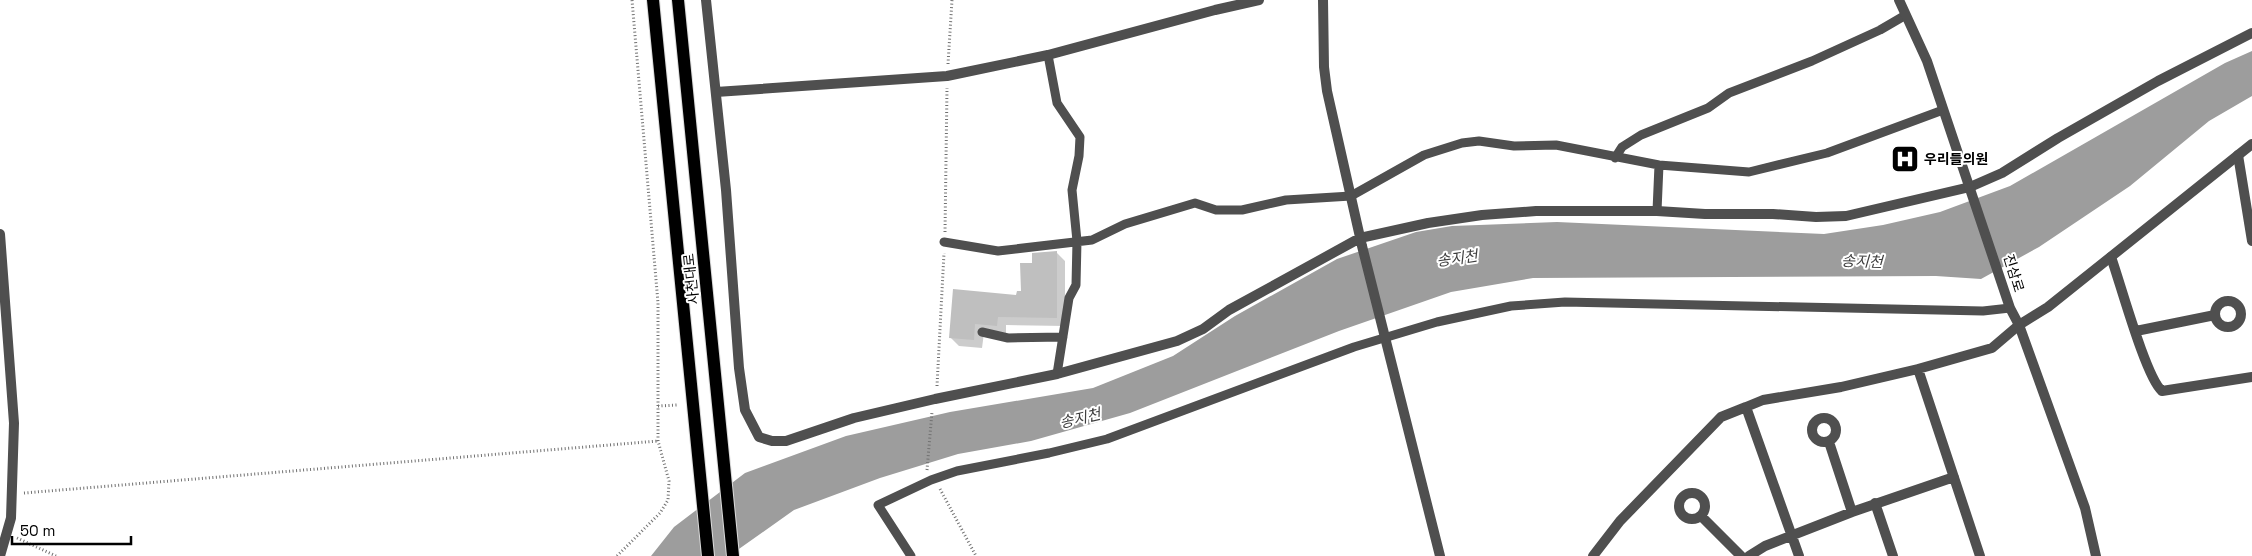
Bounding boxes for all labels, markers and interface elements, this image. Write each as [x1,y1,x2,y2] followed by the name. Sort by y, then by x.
[1890,144,1920,174] hospital icon: 우리들의원
[1924,150,1988,168] place label: 우리들의원
[1435,245,1481,270] water label: 송지천
[1841,251,1885,271] water label: 송지천
[679,252,703,306] street label: 사천대로
[2000,252,2028,294] street label: 진삼로
[1058,404,1104,432] water label: 송지천
[12,514,131,546] scale bar
[20,521,55,540] text: 50 m

